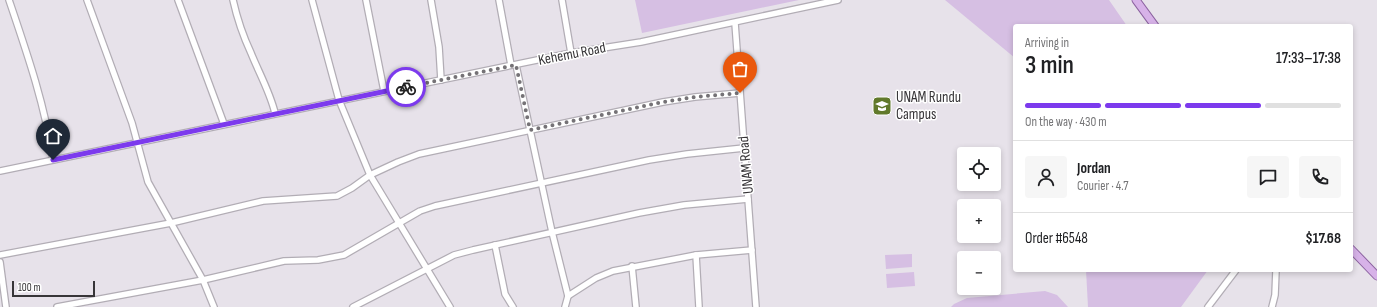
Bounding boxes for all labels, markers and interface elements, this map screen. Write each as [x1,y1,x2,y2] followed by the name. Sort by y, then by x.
[1025,35,1069,51] text: Arriving in
[537,38,607,70] street label: Kehemu Road
[1276,49,1341,68] text: 17:33–17:38
[1025,50,1074,81] text: 3 min
[723,52,757,93] pin
[729,58,751,80] icon: bag
[386,67,426,107] courier
[395,76,417,98] icon: bike
[896,88,961,124] place label: UNAM Rundu Campus
[871,95,893,117] school or university icon: UNAM Rundu Campus
[1025,114,1107,130] text: On the way · 430 m
[36,119,70,160] pin
[42,125,64,147] icon: home
[734,135,758,195] street label: UNAM Road
[957,147,1001,295] map controls
[957,147,1001,191] button: locate
[1025,156,1067,198] button: person
[1247,156,1289,198] button: chat
[1299,156,1341,198] button: phone
[1077,159,1111,178] text: Jordan
[1077,178,1129,194] text: Courier · 4.7
[957,199,1001,243] button: +
[1025,229,1088,248] text: Order #6548
[1305,229,1341,248] text: $17.68
[957,251,1001,295] button: −
[12,279,95,298] scale bar
[18,281,40,294] text: 100 m

